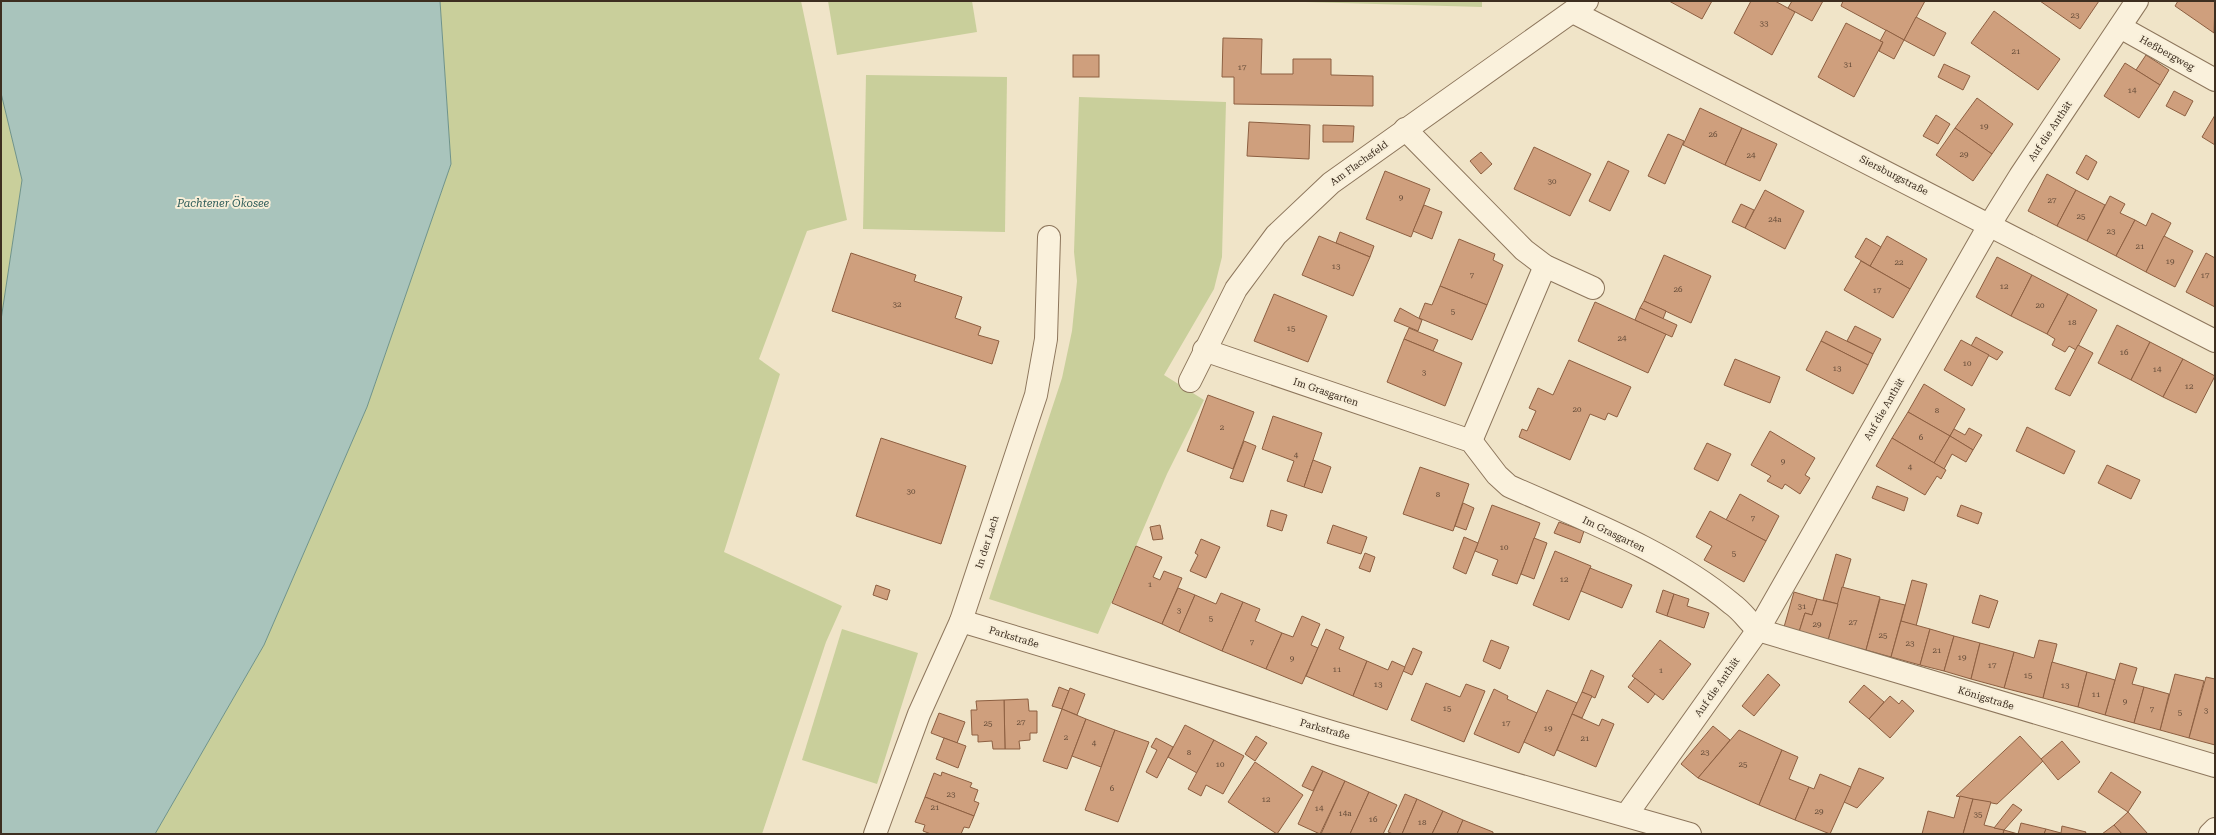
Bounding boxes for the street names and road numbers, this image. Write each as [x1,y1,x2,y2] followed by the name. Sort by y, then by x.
[2138,33,2197,73] street label: Heßbergweg
[2026,99,2074,163] street label: Auf die Anthät
[1328,138,1390,188] street label: Am Flachsfeld
[1858,153,1931,197] street label: Siersburgstraße
[1292,376,1361,408] street label: Im Grasgarten
[1862,376,1906,442] street label: Auf die Anthät
[973,514,1001,570] street label: In der Lach
[1581,514,1648,554] street label: Im Grasgarten
[988,624,1041,650] street label: Parkstraße
[1692,655,1742,719] street label: Auf die Anthät
[1957,684,2016,712] street label: Königstraße
[1299,717,1352,742] street label: Parkstraße

